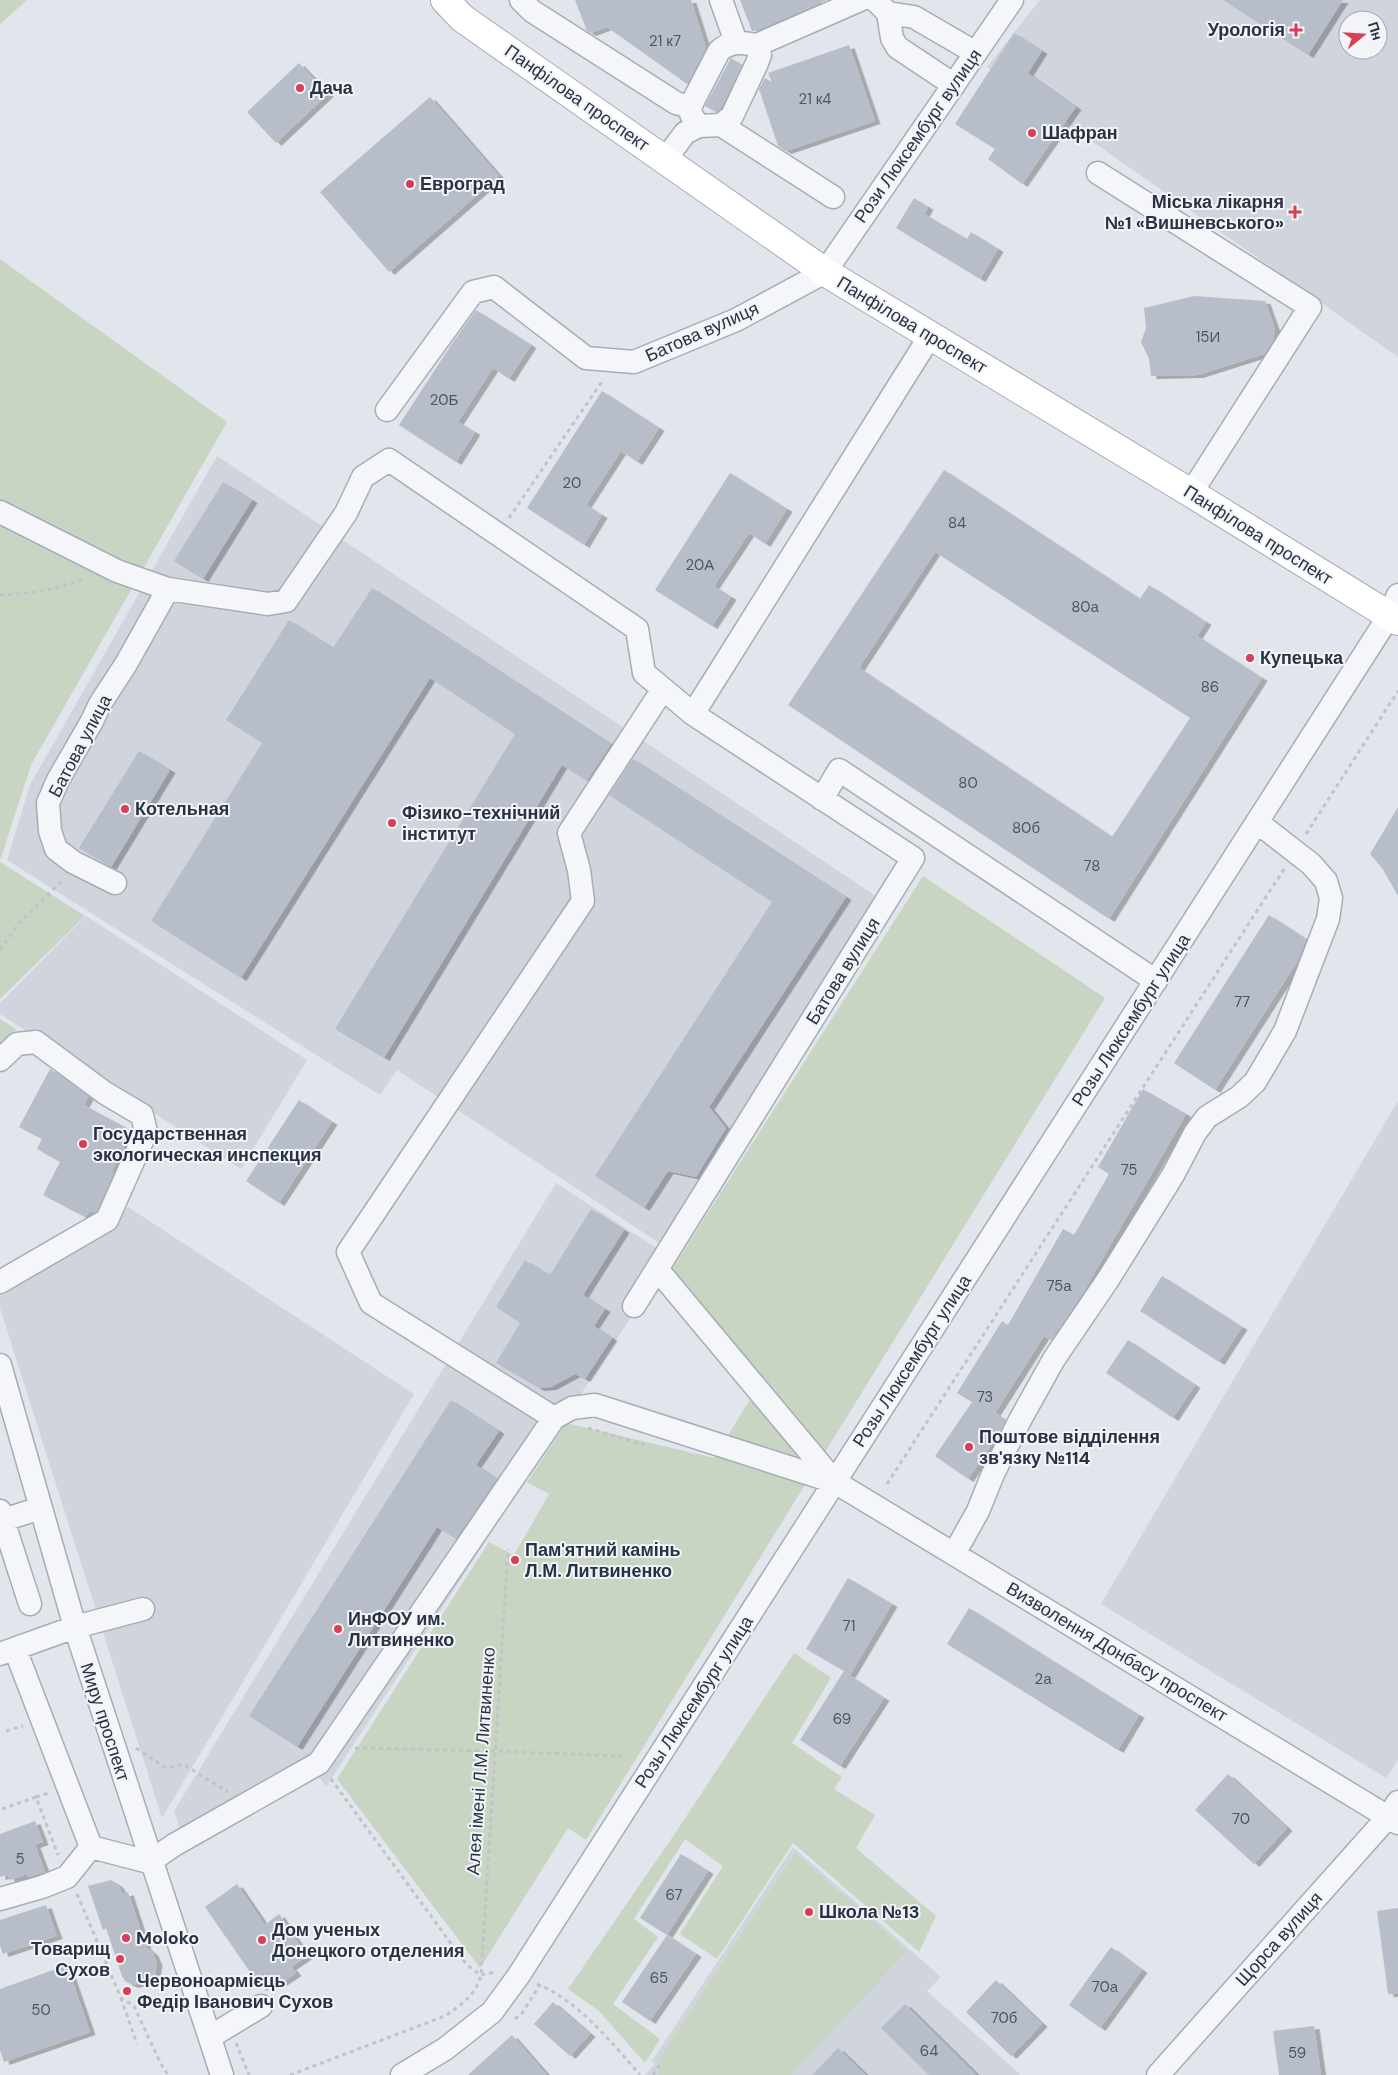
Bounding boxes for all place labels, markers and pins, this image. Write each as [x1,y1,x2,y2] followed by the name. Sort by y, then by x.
[1208,18,1285,42] place label: Урологія
[1289,23,1303,37] marker: Урологія
[310,76,354,100] place label: Дача
[294,82,306,94] marker: Дача
[1042,121,1118,145] place label: Шафран
[1026,127,1038,139] marker: Шафран
[420,172,506,196] place label: Евроград
[404,178,416,190] marker: Евроград
[1105,190,1284,235] place label: Міська лікарня №1 «Вишневського»
[1288,205,1302,219] marker: Міська лікарня №1 «Вишневського»
[1260,646,1344,670] place label: Купецька
[1244,652,1256,664] marker: Купецька
[135,797,229,821] place label: Котельная
[402,801,560,846] place label: Фізико-технічний інститут
[119,803,131,815] marker: Котельная
[386,817,398,829] marker: Фізико-технічний інститут
[93,1122,321,1167] place label: Государственная экологическая инспекция
[77,1138,89,1150] marker: Государственная экологическая инспекция
[979,1425,1160,1470] place label: Поштове відділення зв'язку №114
[963,1441,975,1453] marker: Поштове відділення зв'язку №114
[525,1538,681,1583] place label: Пам'ятний камінь Л.М. Литвиненко
[509,1554,521,1566] marker: Пам'ятний камінь Л.М. Литвиненко
[348,1607,454,1652] place label: ИнФОУ им. Литвиненко
[332,1623,344,1635] marker: ИнФОУ им. Литвиненко
[819,1900,920,1924] place label: Школа №13
[803,1906,815,1918] marker: Школа №13
[272,1918,464,1963] place label: Дом ученых Донецкого отделения
[136,1926,199,1950] place label: Moloko
[120,1932,132,1944] marker: Moloko
[256,1934,268,1946] marker: Дом ученых Донецкого отделения
[31,1937,111,1982] place label: Товарищ Сухов
[114,1953,126,1965] marker: Товарищ Сухов
[137,1969,333,2014] place label: Червоноармієць Федір Іванович Сухов
[121,1985,133,1997] marker: Червоноармієць Федір Іванович Сухов

